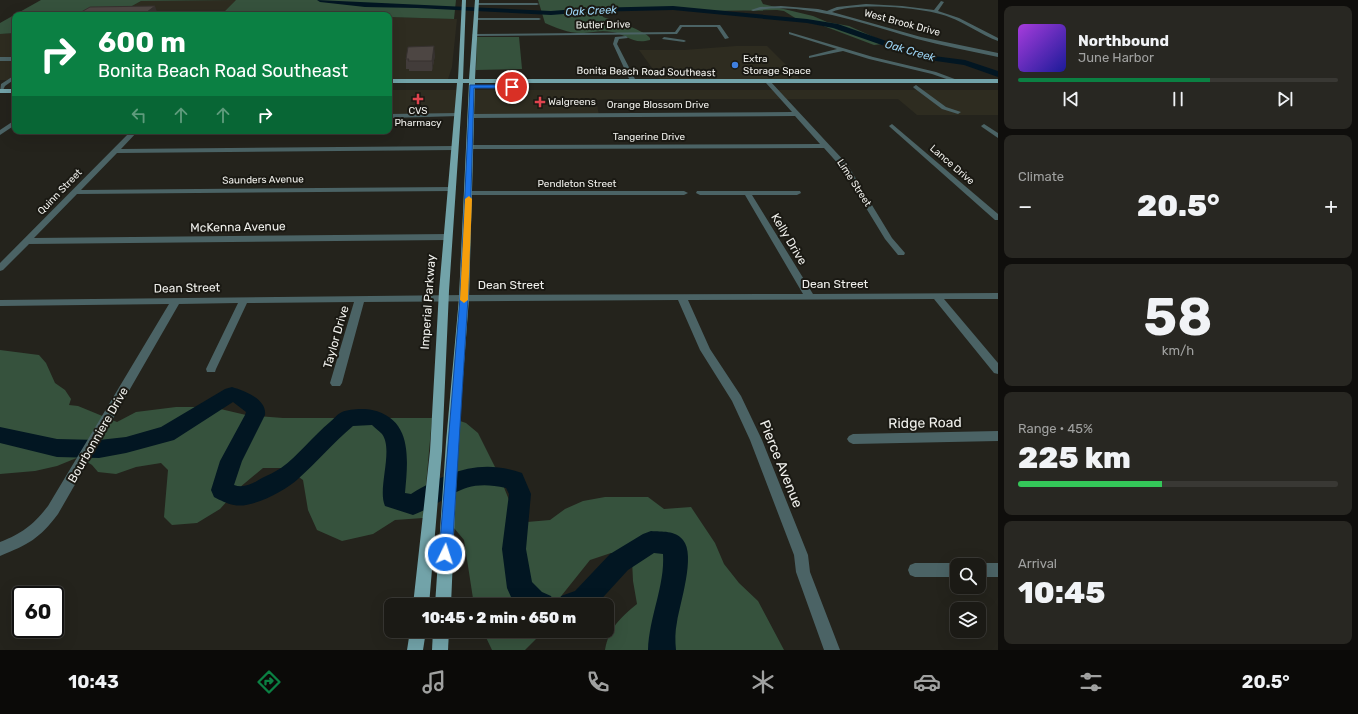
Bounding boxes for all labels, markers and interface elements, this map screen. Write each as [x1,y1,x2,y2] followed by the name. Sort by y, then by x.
[565,3,617,19] water label: Oak Creek
[863,7,942,39] street label: West Brook Drive
[576,19,631,31] street label: Butler Drive
[98,26,186,59] text: 600 m
[32,28,84,80] icon: right
[1078,32,1169,50] text: Northbound
[883,38,937,64] water label: Oak Creek
[1078,50,1154,65] text: June Harbor
[743,53,811,77] place label: Extra Storage Space
[98,60,348,82] text: Bonita Beach Road Southeast
[730,60,740,70] marker: Extra Storage Space
[576,65,716,79] street label: Bonita Beach Road Southeast
[495,70,529,104] pin
[501,76,523,98] icon: arrive
[1060,88,1082,110] icon: previous
[1167,88,1189,110] icon: pause
[1274,88,1296,110] icon: next
[413,94,423,104] marker: CVS Pharmacy
[548,96,596,108] place label: Walgreens
[535,97,545,107] marker: Walgreens
[607,99,710,111] street label: Orange Blossom Drive
[128,104,150,126] icon: left
[170,104,192,126] icon: ahead
[212,104,234,126] icon: ahead
[254,104,276,126] icon: right
[394,105,442,129] place label: CVS Pharmacy
[613,131,686,143] street label: Tangerine Drive
[927,142,977,188] street label: Lance Drive
[834,157,874,209] street label: Lime Street
[35,167,85,217] street label: Quinn Street
[1018,169,1064,184] text: Climate
[222,173,304,187] street label: Saunders Avenue
[537,178,617,190] street label: Pendleton Street
[1137,188,1220,224] text: 20.5°
[1018,193,1032,220] text: −
[1324,193,1338,220] text: +
[768,211,810,267] street label: Kelly Drive
[190,219,286,235] street label: McKenna Avenue
[418,254,438,350] street label: Imperial Parkway
[802,277,869,291] street label: Dean Street
[478,278,545,292] street label: Dean Street
[154,280,221,296] street label: Dean Street
[1144,286,1212,348] text: 58
[320,304,352,370] street label: Taylor Drive
[1162,343,1194,358] text: km/h
[65,385,131,485] street label: Bourbonniere Drive
[888,414,962,432] street label: Ridge Road
[756,418,806,510] street label: Pierce Avenue
[1018,421,1093,436] text: Range · 45%
[1018,440,1131,476] text: 225 km
[424,533,466,575] position arrow
[1018,556,1057,571] text: Arrival
[950,558,986,638] map controls
[950,558,986,594] button: search
[1018,575,1105,611] text: 10:45
[12,586,64,638] speed limit sign: 60
[950,602,986,638] button: layers
[422,609,576,627] text: 10:45 · 2 min · 650 m
[255,668,283,696] icon: directions
[420,668,448,696] icon: music
[584,668,612,696] icon: phone
[749,668,777,696] icon: climate
[913,668,941,696] icon: car
[1077,668,1105,696] icon: filters
[68,671,119,693] text: 10:43
[1242,671,1290,693] text: 20.5°

